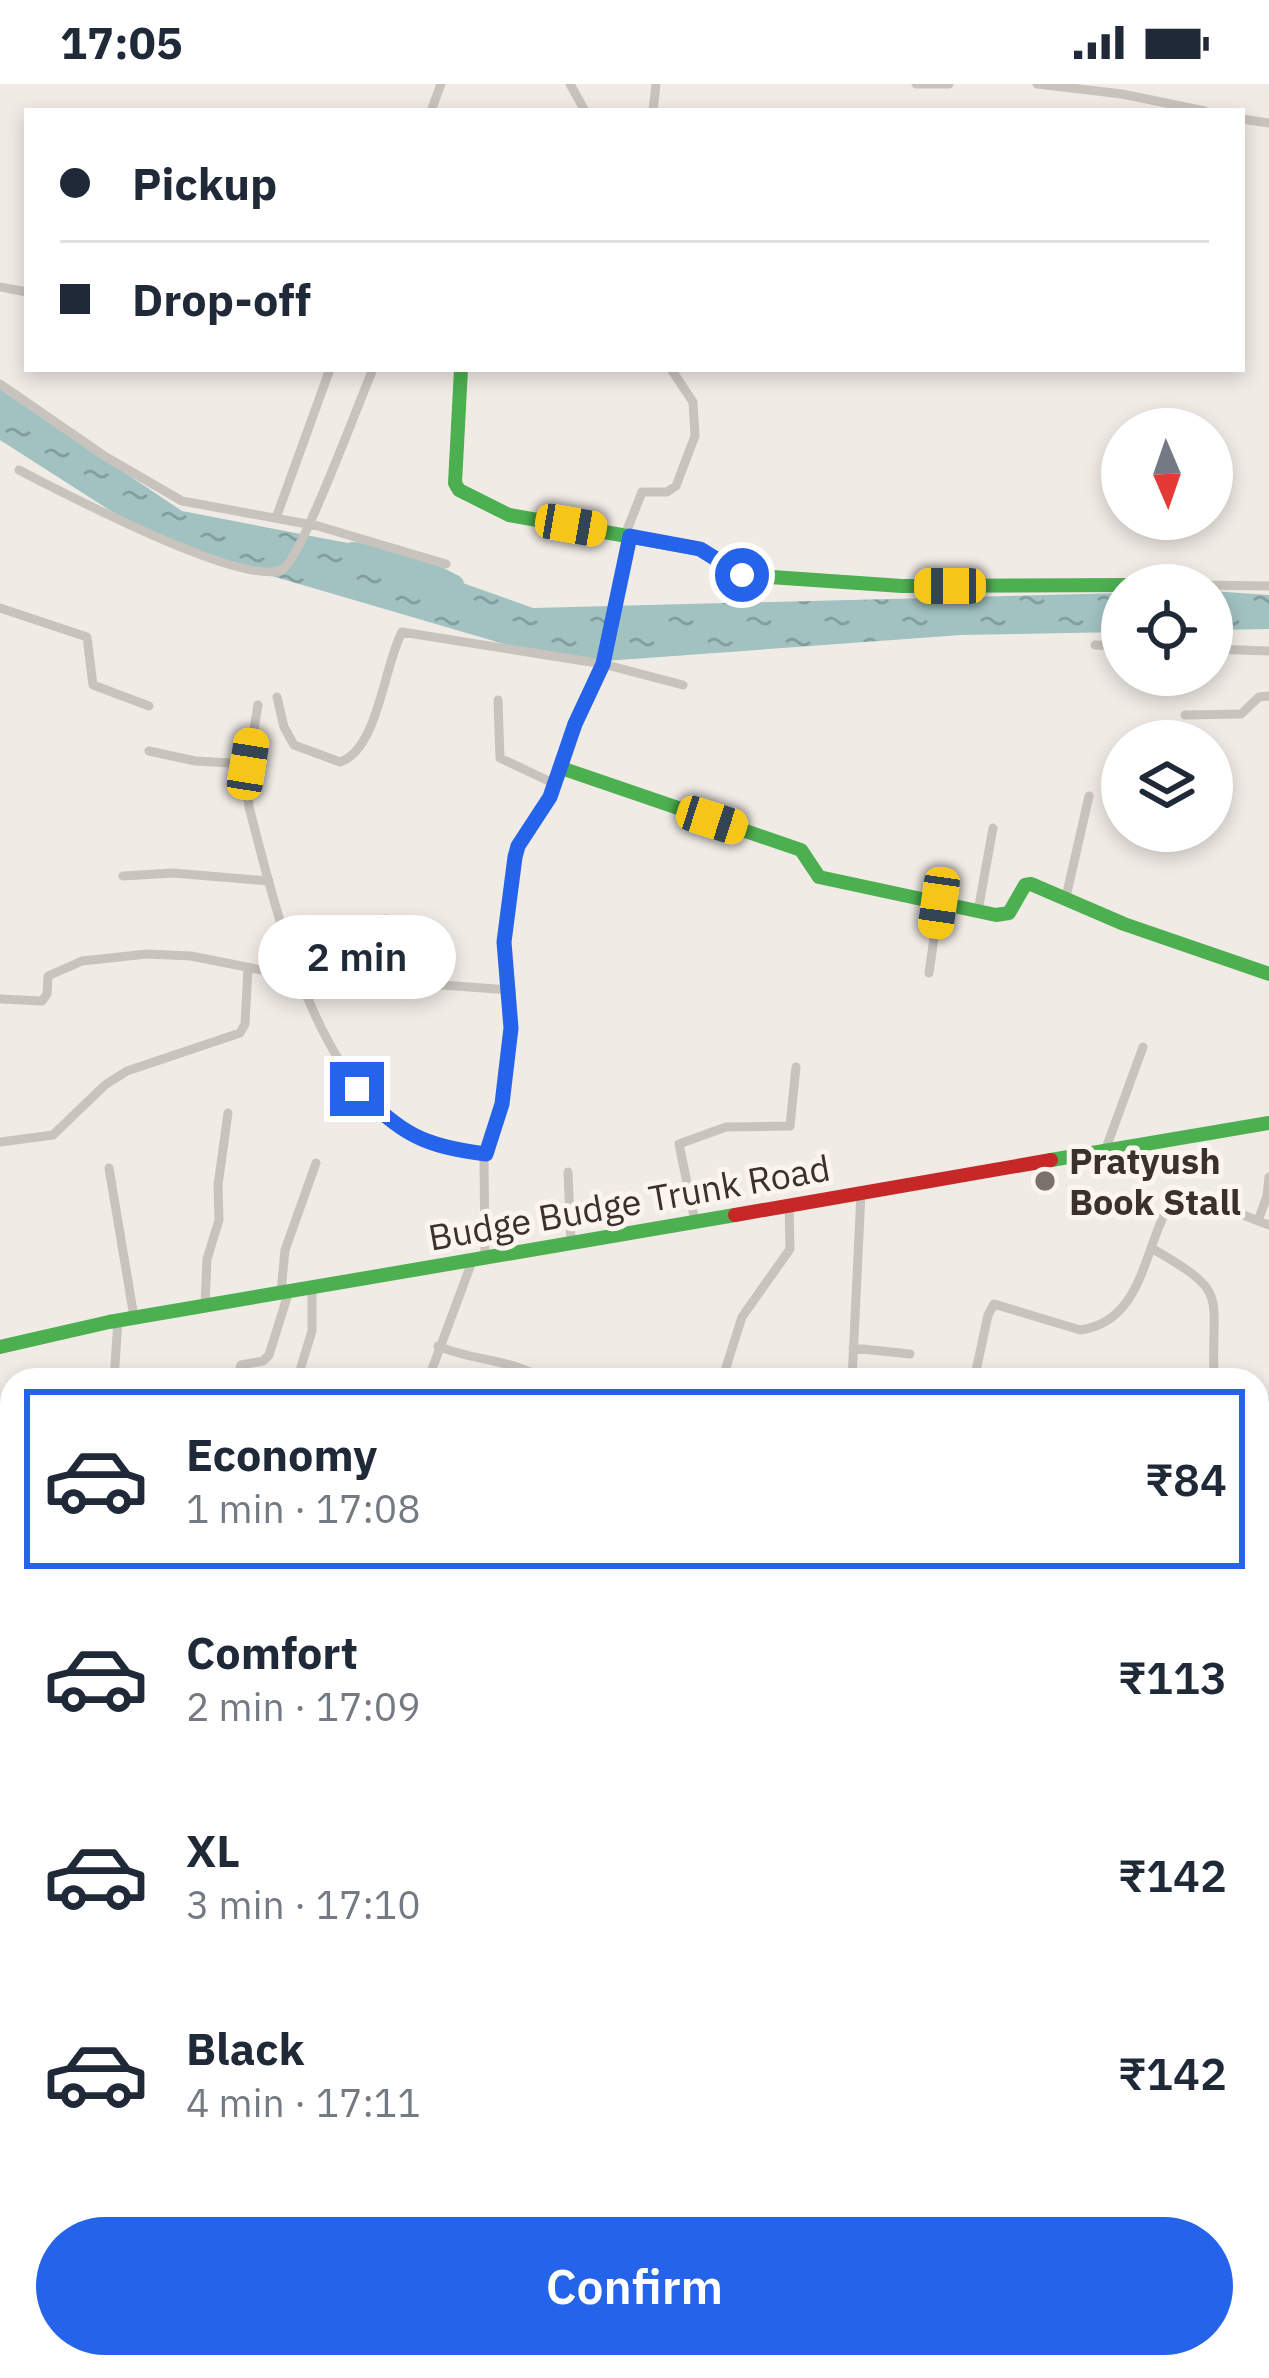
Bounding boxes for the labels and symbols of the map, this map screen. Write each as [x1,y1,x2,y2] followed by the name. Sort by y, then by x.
[1101,408,1233,540] north arrow
[532,501,610,549] car
[715,548,769,602] route start
[914,568,986,604] car
[225,726,271,802] car
[672,792,752,848] car
[916,865,962,941] car
[258,915,456,999] callout: 2 min
[330,1062,384,1116] route end
[1069,1137,1241,1225] place label: Pratyush Book Stall
[424,1144,834,1260] street label: Budge Budge Trunk Road
[1032,1168,1058,1194] marker: Pratyush Book Stall

